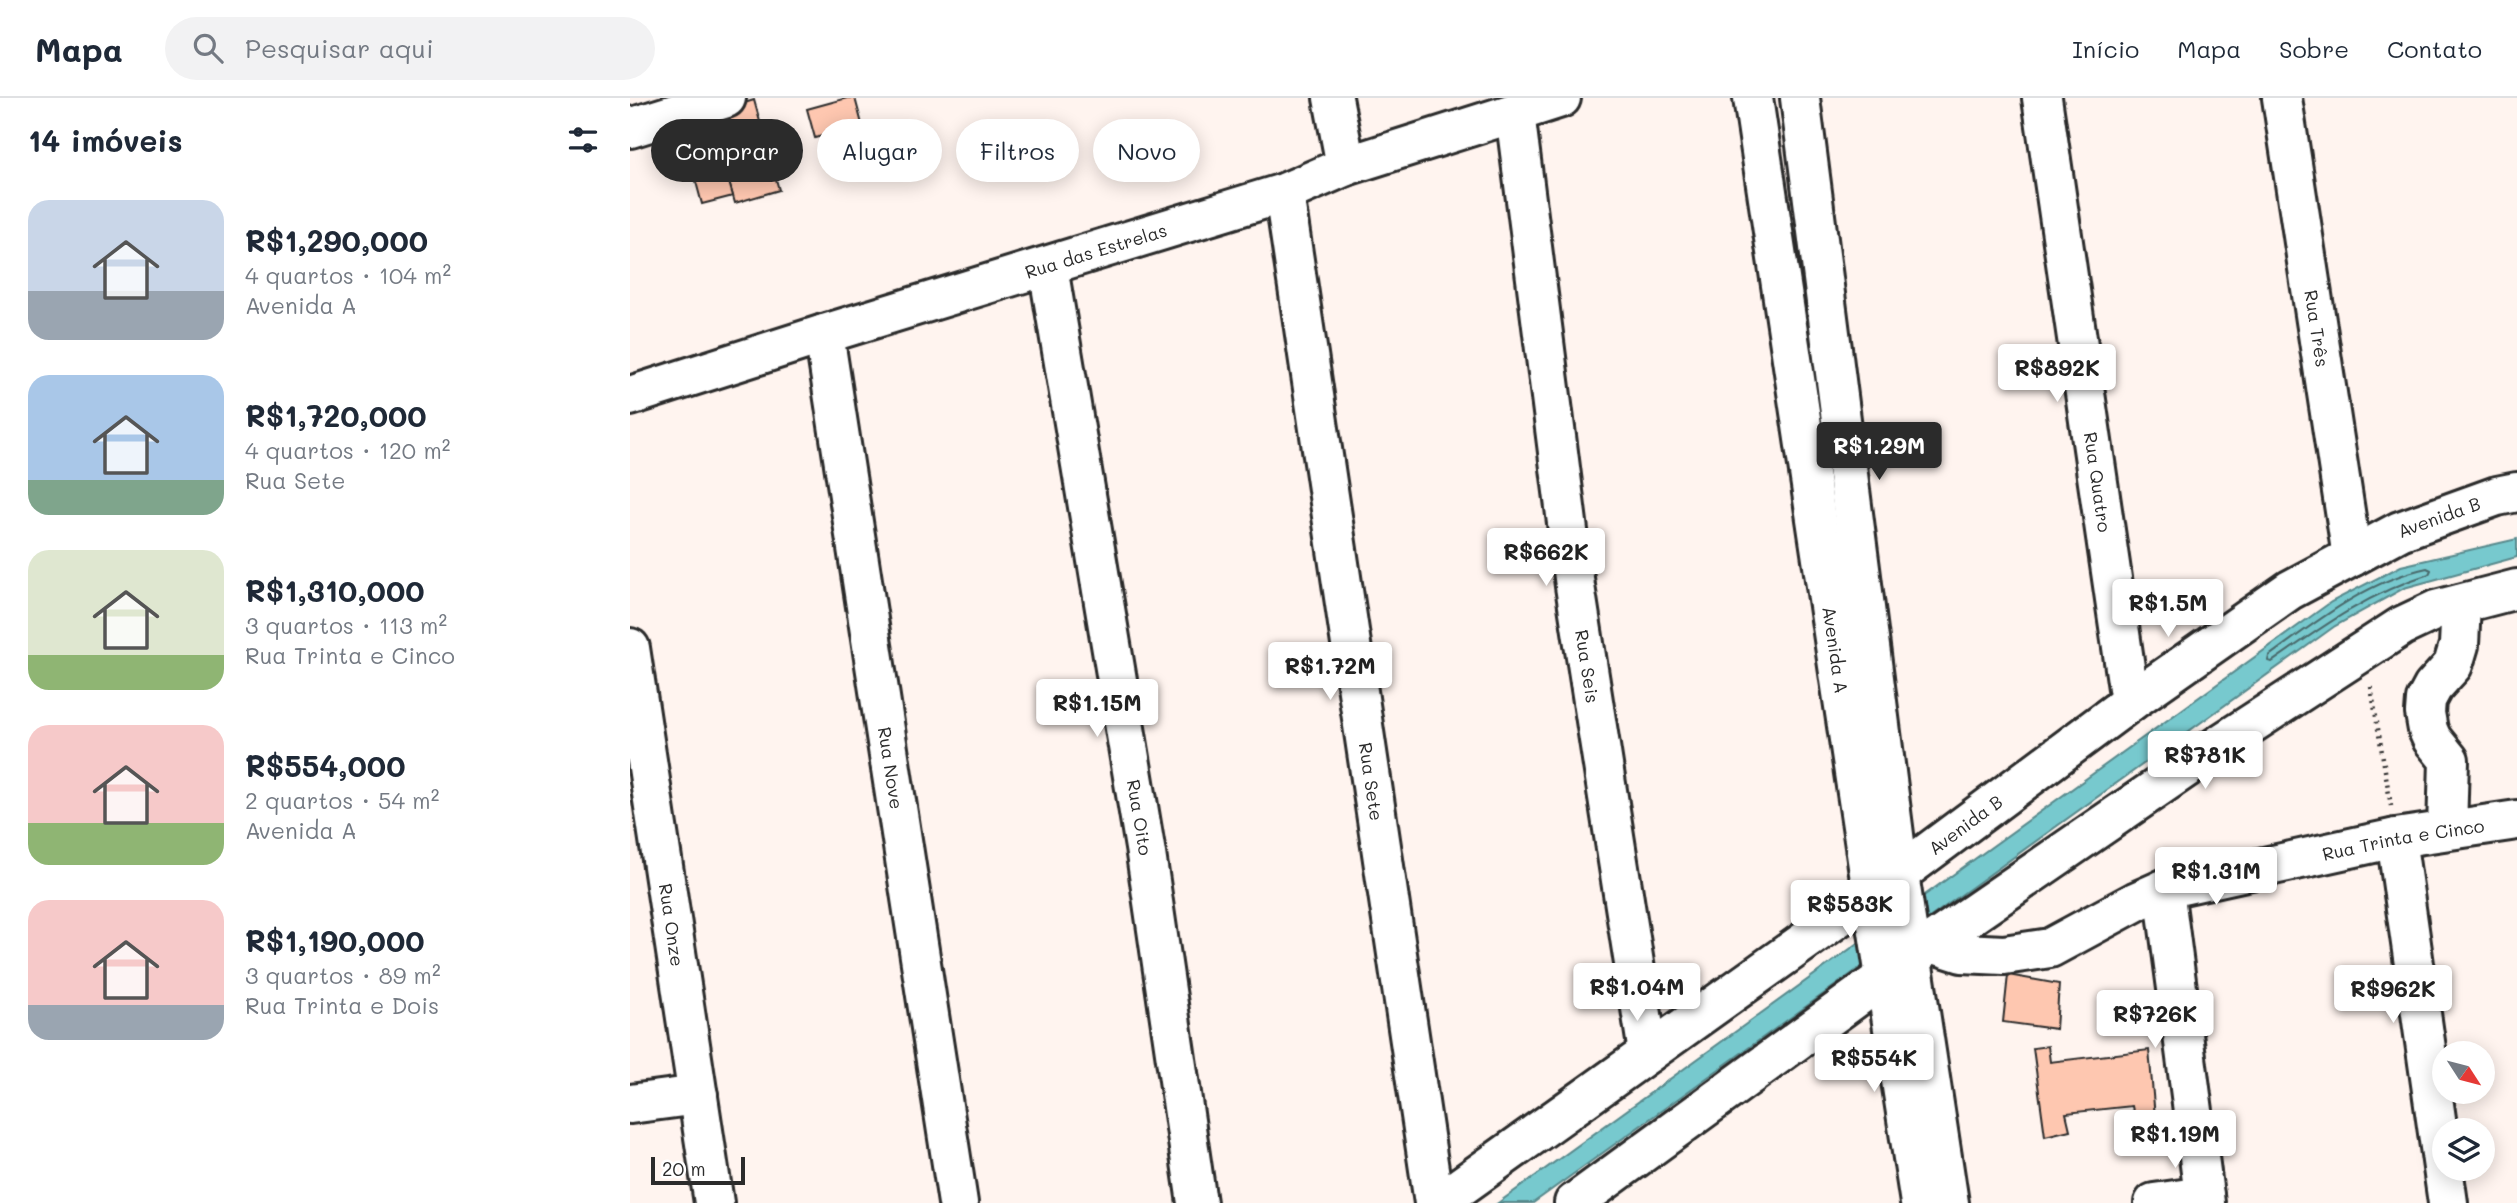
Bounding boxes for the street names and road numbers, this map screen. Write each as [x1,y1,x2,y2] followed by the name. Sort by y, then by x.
[1022,218,1170,284] street label: Rua das Estrelas
[2299,288,2335,369] street label: Rua Três
[2079,430,2117,534] street label: Rua Quatro
[2394,491,2484,543] street label: Avenida B
[1817,605,1854,695] street label: Avenida A
[1570,628,1605,705] street label: Rua Seis
[873,725,909,811] street label: Rua Nove
[1354,741,1389,822] street label: Rua Sete
[1122,778,1158,858] street label: Rua Oito
[1923,789,2007,860] street label: Avenida B
[2320,813,2486,866] street label: Rua Trinta e Cinco
[654,882,690,968] street label: Rua Onze

